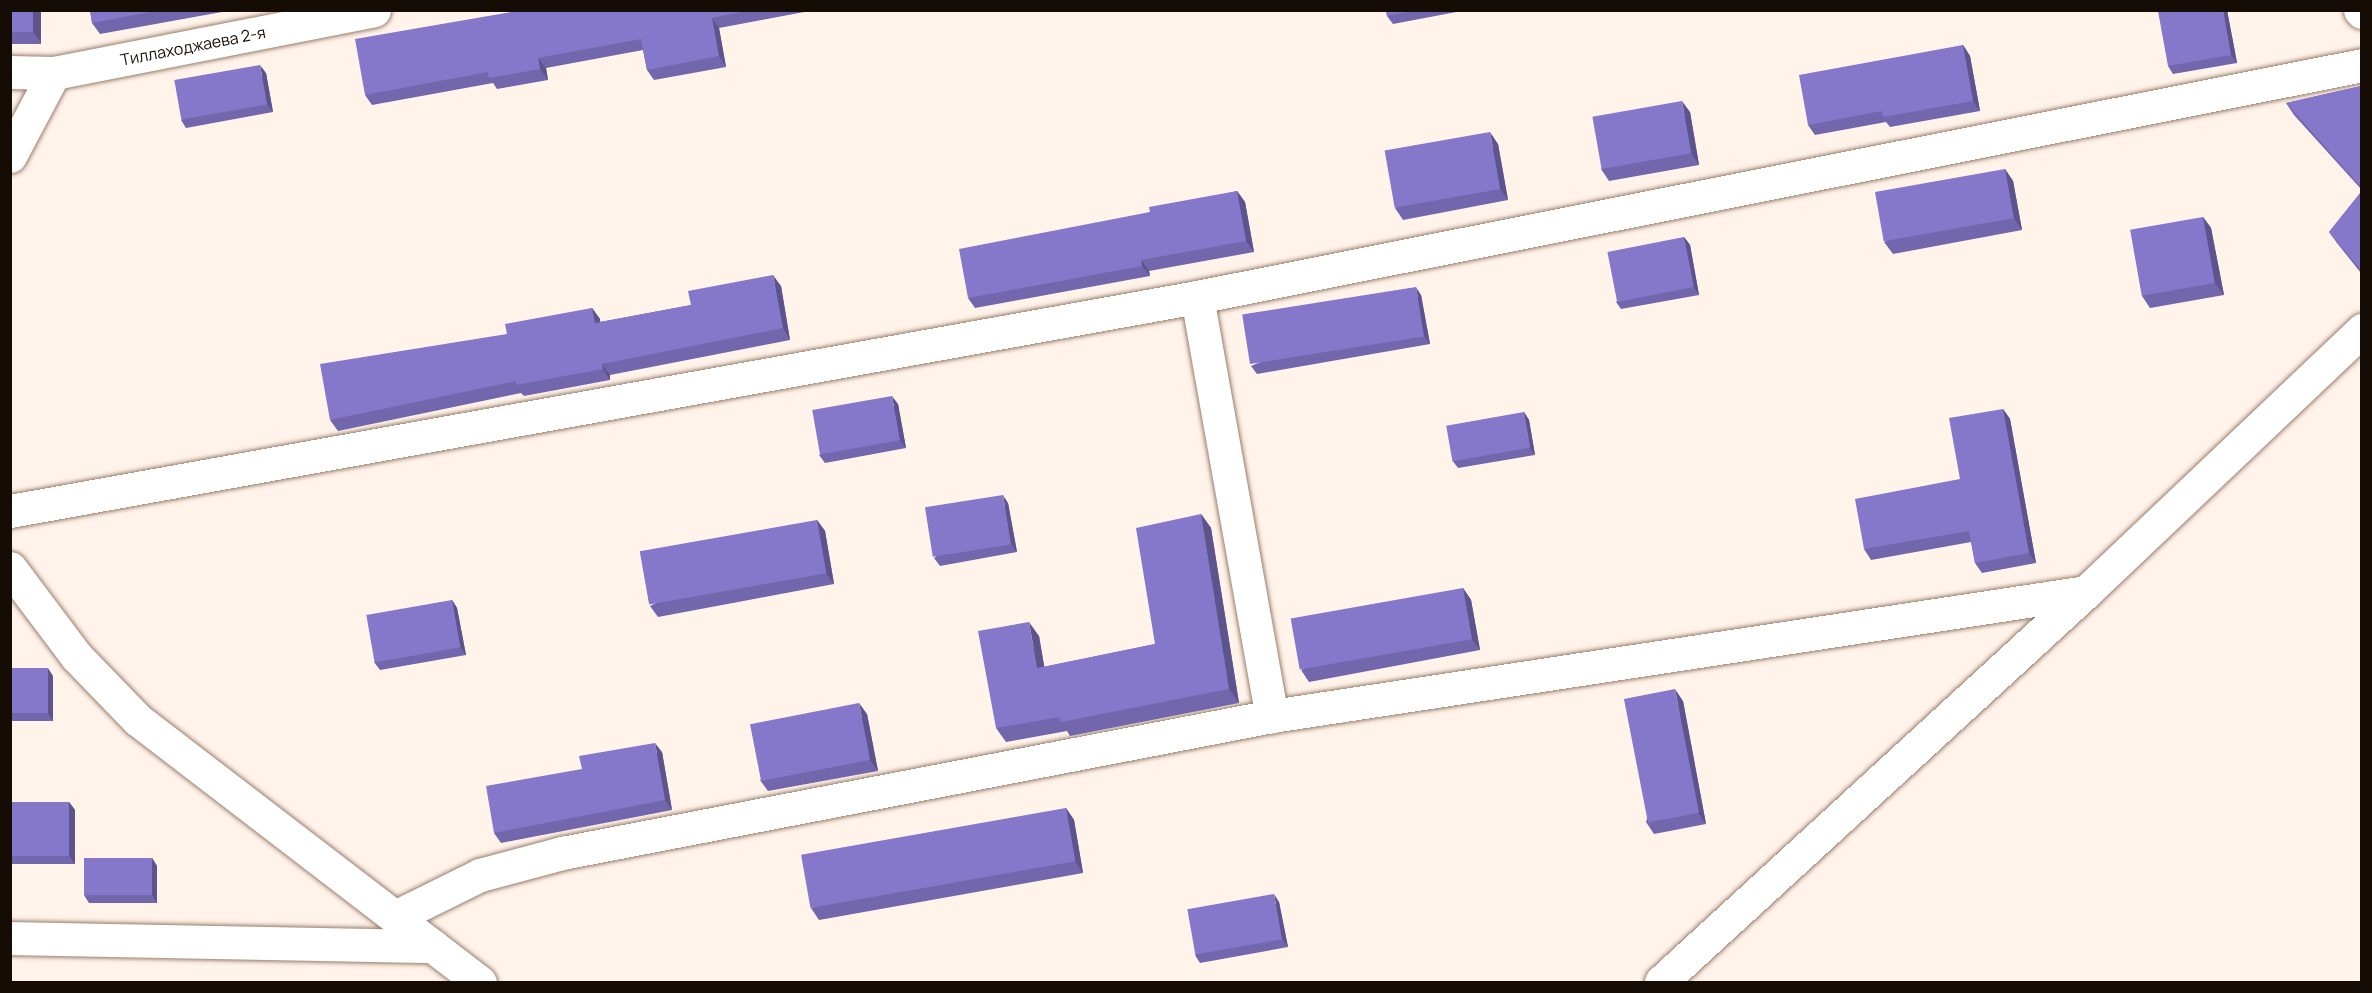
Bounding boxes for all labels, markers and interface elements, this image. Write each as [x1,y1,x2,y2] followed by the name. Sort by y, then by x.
[119,23,267,69] street label: Тиллаходжаева 2-я

